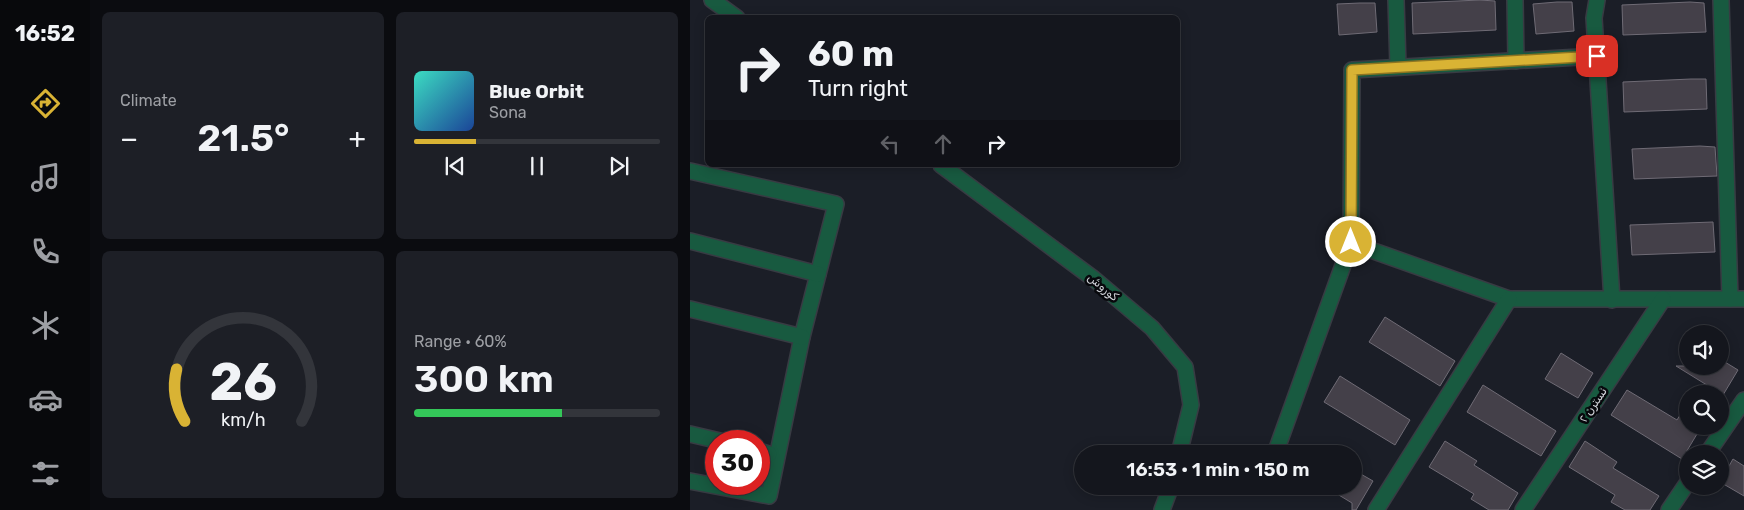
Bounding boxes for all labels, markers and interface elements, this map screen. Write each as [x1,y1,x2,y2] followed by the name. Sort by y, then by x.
[15,20,75,47] text: 16:52
[808,33,894,75] text: 60 m
[725,35,790,100] icon: right
[1576,35,1618,77] pin
[1583,42,1611,70] icon: arrive
[808,75,908,102] text: Turn right
[489,80,584,103] text: Blue Orbit
[28,86,63,121] icon: directions
[120,91,177,110] text: Climate
[489,103,527,122] text: Sona
[197,115,289,161] text: 21.5°
[120,122,138,155] text: −
[349,122,366,155] text: +
[876,130,904,158] icon: left
[929,130,957,158] icon: ahead
[982,130,1010,158] icon: right
[441,152,469,180] icon: previous
[523,152,551,180] icon: pause
[605,152,633,180] icon: next
[28,160,63,195] icon: music
[1324,215,1376,267] position arrow
[28,234,63,269] icon: phone
[1084,270,1122,305] street label: کوروش
[28,308,63,343] icon: climate
[1679,325,1729,495] map controls
[1679,325,1729,375] button: sound
[414,332,507,351] text: Range · 60%
[209,351,277,413] text: 26
[414,356,554,402] text: 300 km
[28,382,63,417] icon: car
[1576,385,1611,426] street label: نسترن ۲
[1679,385,1729,435] button: search
[221,409,265,430] text: km/h
[705,430,770,495] speed limit sign: 30
[1679,445,1729,495] button: layers
[28,456,63,491] icon: filters
[1126,458,1310,481] text: 16:53 · 1 min · 150 m

